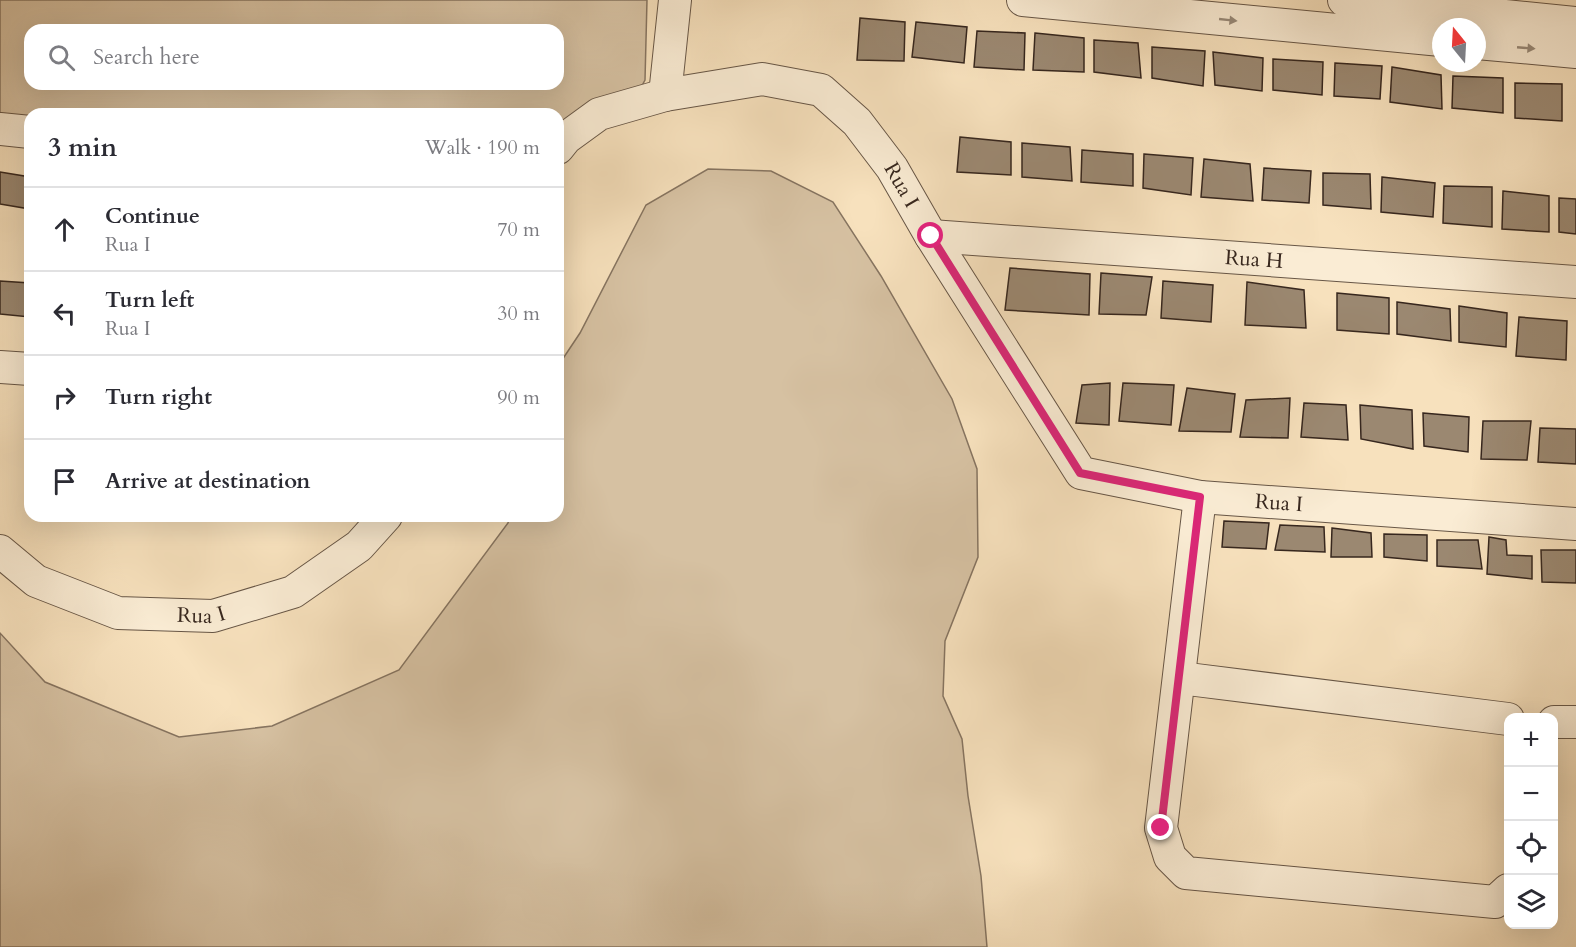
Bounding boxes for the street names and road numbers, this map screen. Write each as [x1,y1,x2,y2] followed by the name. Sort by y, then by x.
[877,157,926,213] street label: Rua I
[1224,243,1284,276] street label: Rua H
[1254,486,1304,519] street label: Rua I
[177,599,229,630] street label: Rua I

